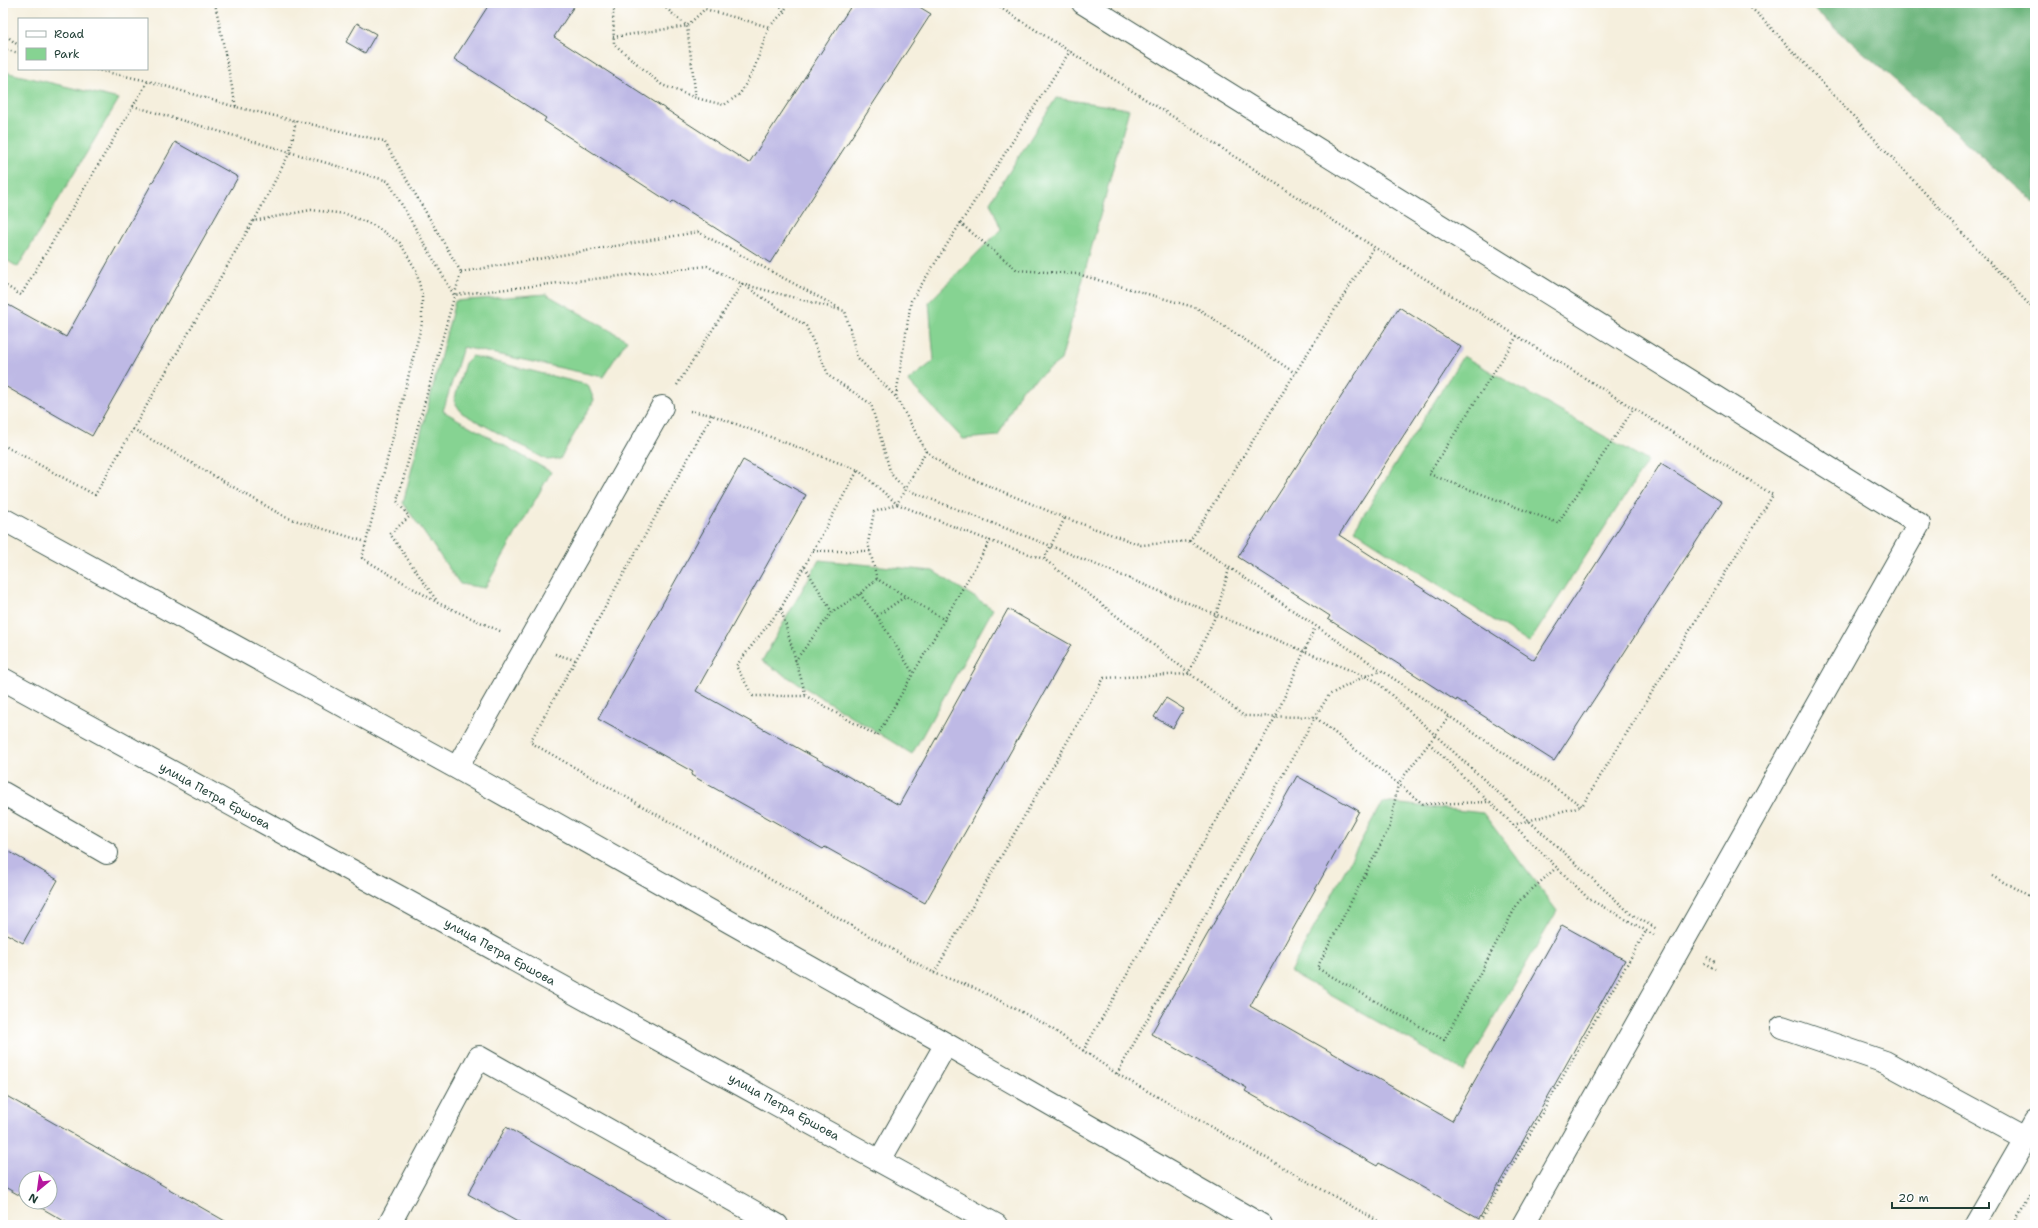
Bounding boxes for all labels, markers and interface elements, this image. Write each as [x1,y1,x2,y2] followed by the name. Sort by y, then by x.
[18,18,148,70] legend
[54,26,85,42] text: Road
[54,46,80,62] text: Park
[157,759,274,833] street label: улица Петра Ершова
[442,915,559,989] street label: улица Петра Ершова
[726,1070,843,1144] street label: улица Петра Ершова
[18,1170,58,1210] north arrow
[1892,1184,1989,1210] scale bar
[26,1189,41,1207] text: N
[1898,1190,1929,1206] text: 20 m

